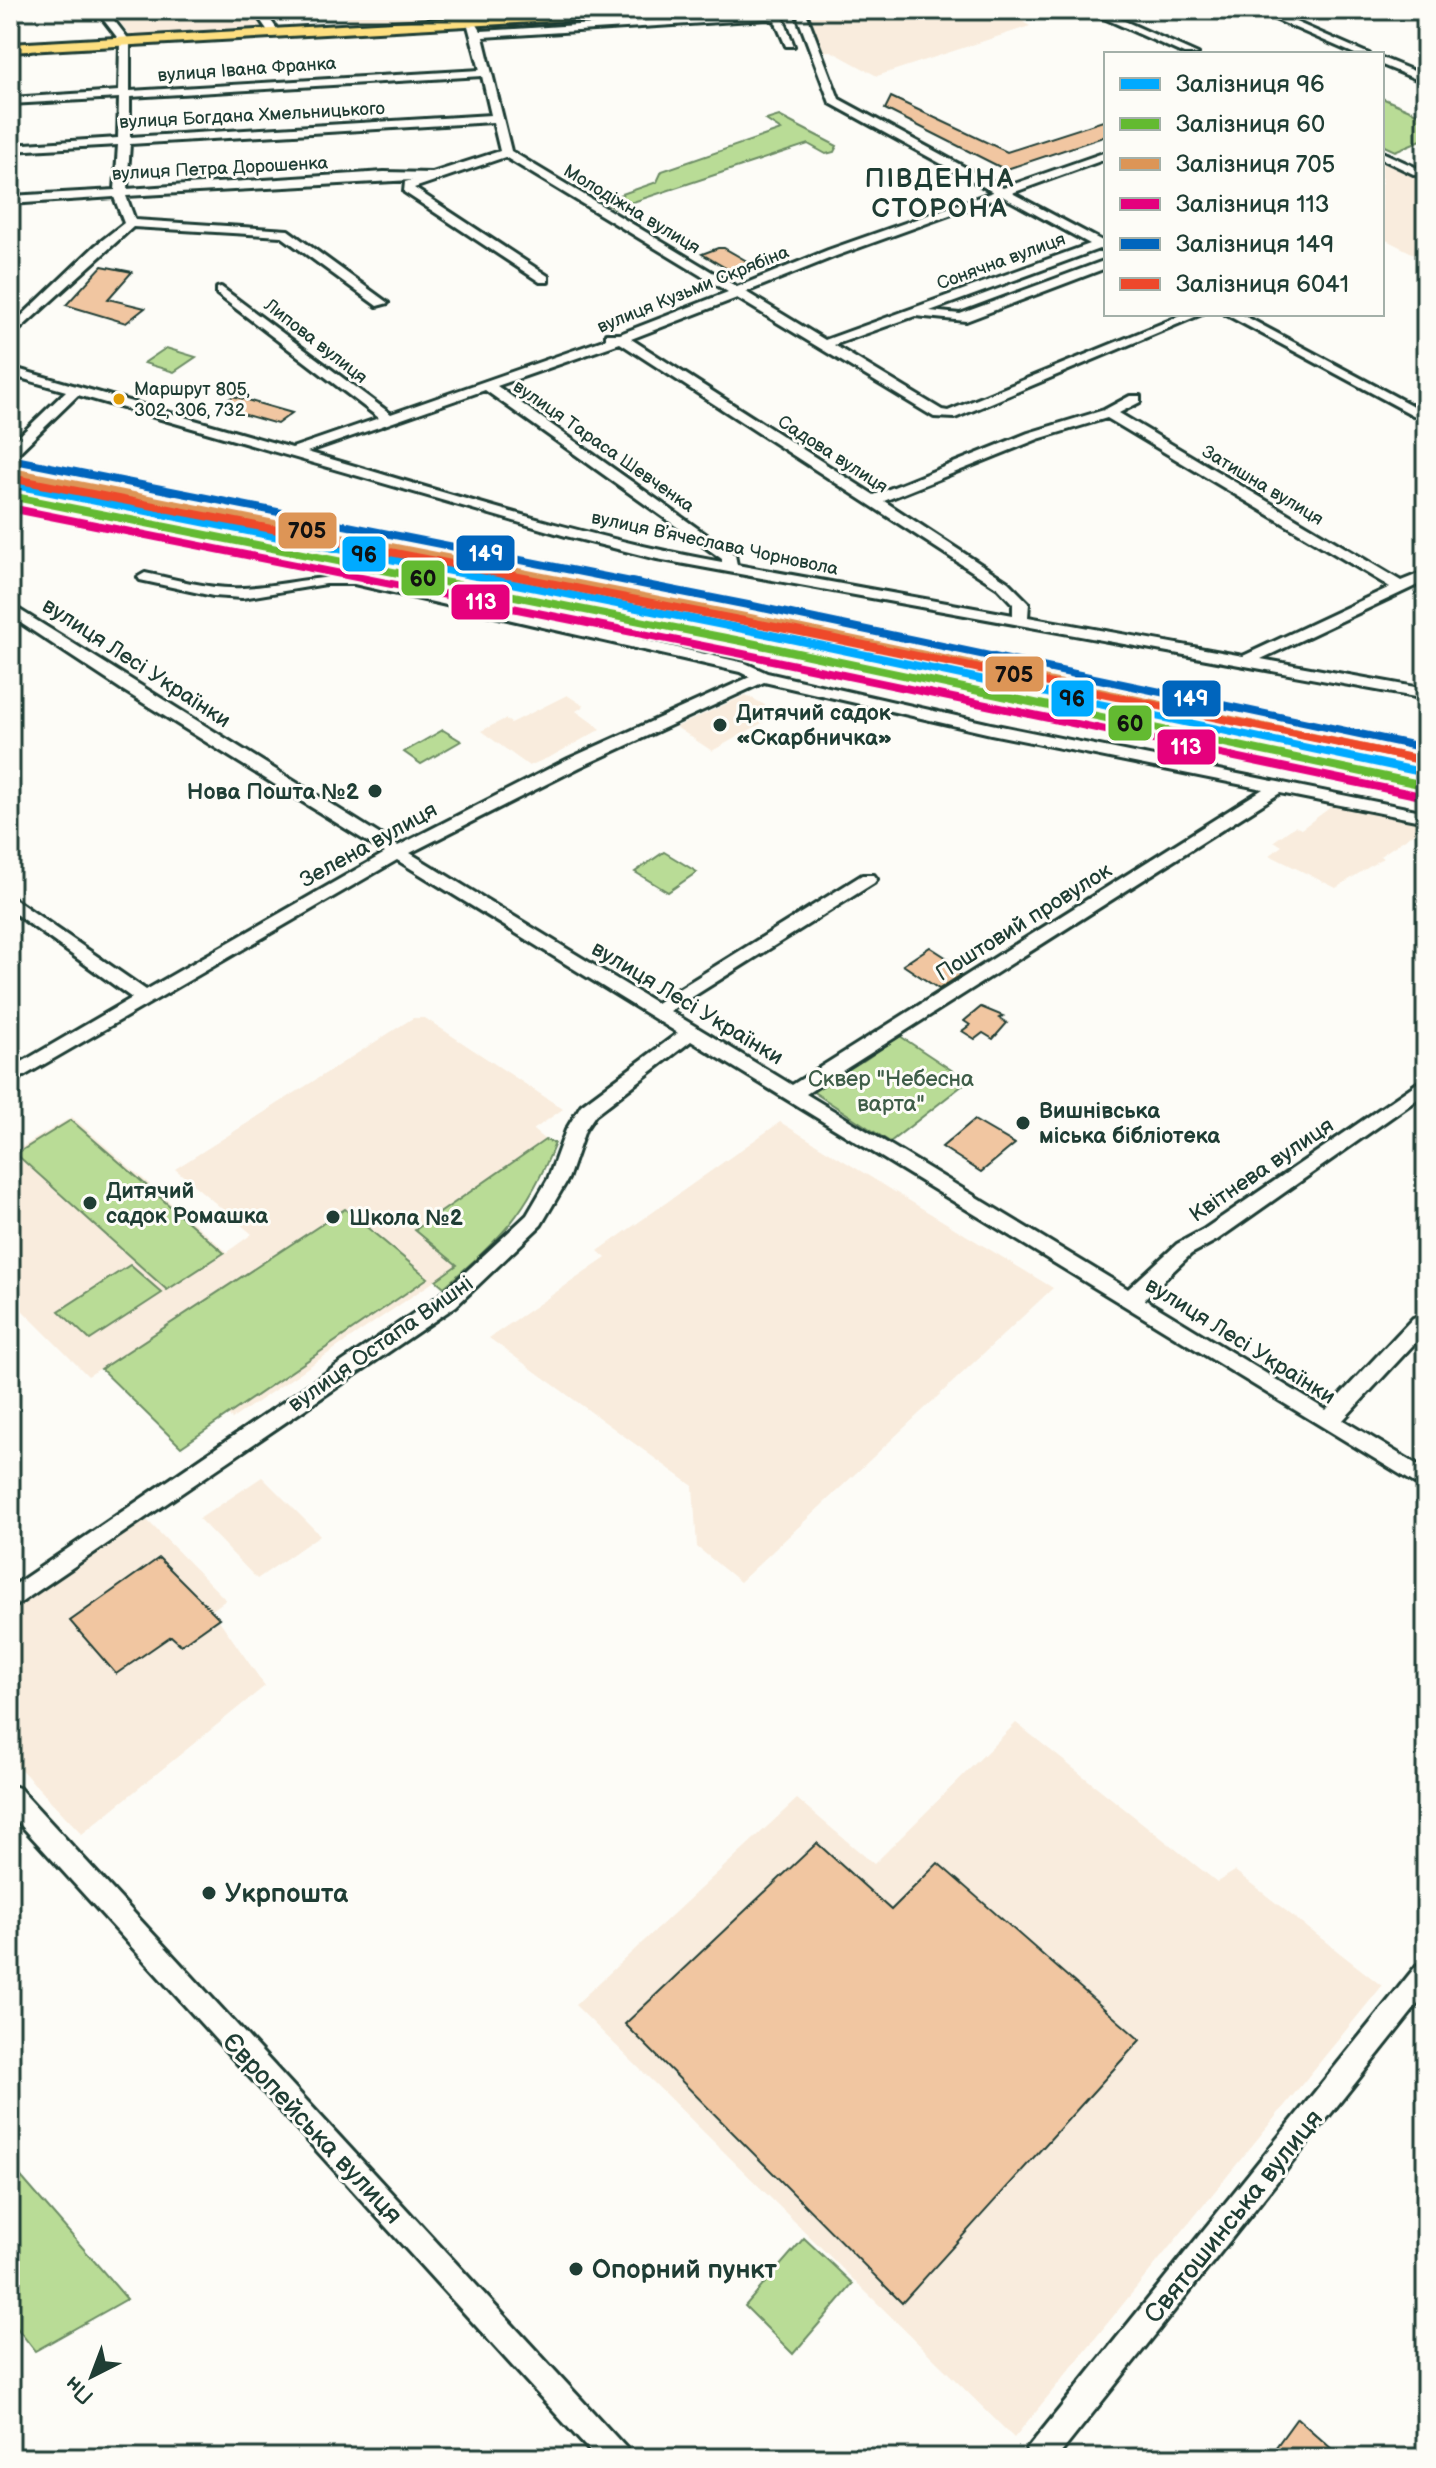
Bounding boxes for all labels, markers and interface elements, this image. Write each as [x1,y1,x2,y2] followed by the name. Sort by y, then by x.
[1104,52,1384,316] legend
[157,53,337,86] street label: вулиця Івана Франка
[1176,70,1325,99] text: Залізниця 96
[119,98,385,133] street label: вулиця Богдана Хмельницького
[1176,110,1325,139] text: Залізниця 60
[1176,150,1335,179] text: Залізниця 705
[111,152,329,185] street label: вулиця Петра Дорошенка
[560,160,704,258] street label: Молодіжна вулиця
[865,164,1015,225] district label: ПІВДЕННА СТОРОНА
[1176,190,1330,219] text: Залізниця 113
[934,228,1068,294] street label: Сонячна вулиця
[1176,230,1334,259] text: Залізниця 149
[594,241,792,338] street label: вулиця Кузьми Скрябіна
[1176,270,1349,299] text: Залізниця 6041
[259,294,371,388] street label: Липова вулиця
[509,376,698,517] street label: вулиця Тараса Шевченка
[134,379,250,421] place label: Маршрут 805, 302, 306, 732
[111,391,127,407] marker: Маршрут 805, 302, 306, 732
[774,411,892,498] street label: Садова вулиця
[1198,441,1327,530] street label: Затишна вулиця
[590,507,841,580] street label: вулиця Вʼячеслава Чорновола
[277,511,338,550] line badge: 705
[288,518,327,545] text: 705
[455,534,516,572] line badge: 149
[341,535,387,573] line badge: 96
[468,541,504,568] text: 149
[351,542,377,569] text: 96
[400,559,446,597] line badge: 60
[409,566,437,593] text: 60
[450,583,511,621] line badge: 113
[465,589,497,616] text: 113
[37,592,235,734] street label: вулиця Лесі Українки
[984,655,1045,693] line badge: 705
[995,662,1034,689] text: 705
[1050,679,1095,718] line badge: 96
[1161,679,1222,718] line badge: 149
[1059,686,1085,713] text: 96
[1173,686,1209,713] text: 149
[736,700,892,752] place label: Дитячий садок «Скарбничка»
[1107,704,1153,742] line badge: 60
[1116,711,1144,738] text: 60
[711,716,729,734] marker: Дитячий садок «Скарбничка»
[1156,728,1217,766] line badge: 113
[1170,734,1202,761] text: 113
[187,779,359,806] place label: Нова Пошта №2
[366,782,384,800] marker: Нова Пошта №2
[295,796,442,894] street label: Зелена вулиця
[931,857,1117,987] street label: Поштовий провулок
[586,935,788,1071] street label: вулиця Лесі Українки
[808,1066,974,1118] park label: Сквер "Небесна варта"
[1039,1098,1220,1150] place label: Вишнівська міська бібліотека
[1185,1112,1339,1228] street label: Квітнева вулиця
[1014,1114,1032,1132] marker: Вишнівська міська бібліотека
[106,1178,268,1230] place label: Дитячий садок Ромашка
[81,1194,99,1212] marker: Дитячий садок Ромашка
[349,1205,463,1232] place label: Школа №2
[324,1208,342,1226] marker: Школа №2
[283,1270,479,1418] street label: вулиця Остапа Вишні
[1140,1272,1340,1411] street label: вулиця Лесі Українки
[225,1879,349,1910] place label: Укрпошта
[200,1884,218,1902] marker: Укрпошта
[215,2027,409,2231] street label: Європейська вулиця
[1138,2104,1330,2330] street label: Святошинська вулиця
[592,2255,777,2286] place label: Опорний пункт
[567,2260,585,2278] marker: Опорний пункт
[52,2336,132,2416] north arrow
[60,2370,100,2410] text: Пн

